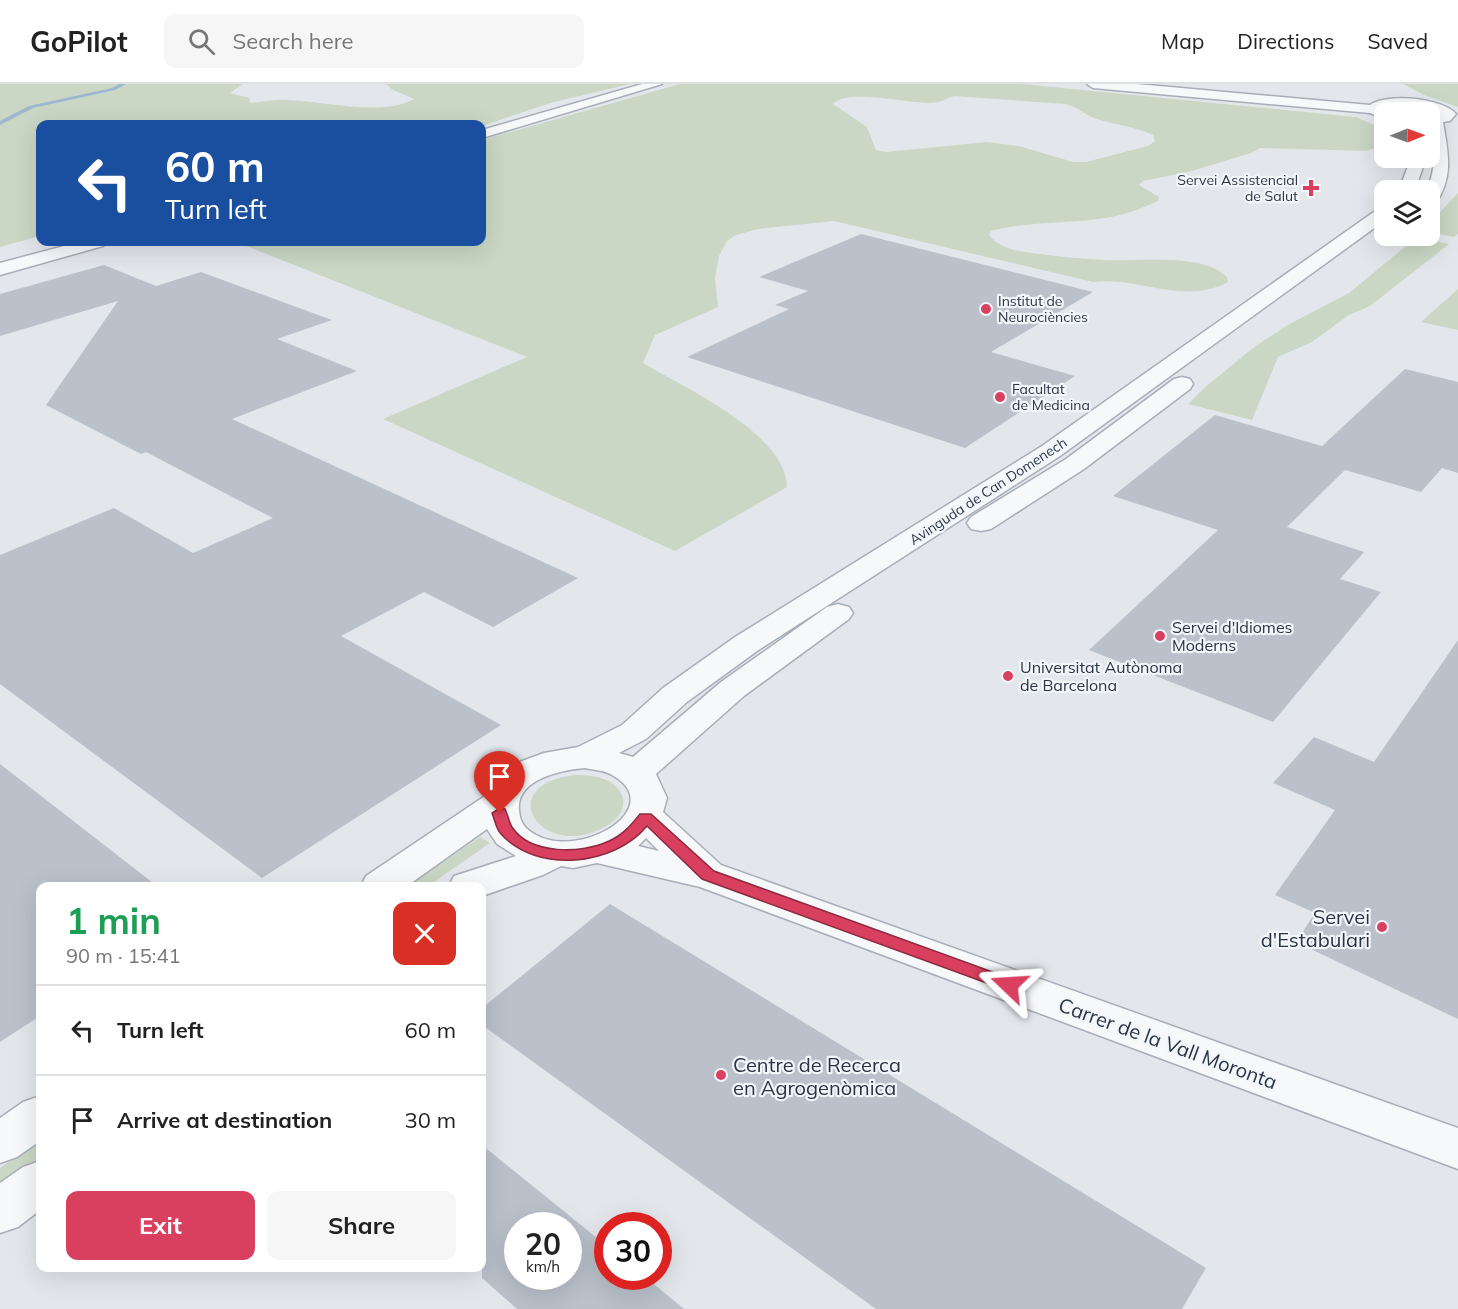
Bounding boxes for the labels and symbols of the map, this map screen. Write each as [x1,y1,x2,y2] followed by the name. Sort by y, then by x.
[1374,102,1440,168] north arrow
[1177,171,1298,205] place label: Servei Assistencial de Salut
[1302,179,1320,197] marker: Servei Assistencial de Salut
[998,292,1088,326] place label: Institut de Neurociències
[979,302,993,316] marker: Institut de Neurociències
[1012,380,1090,414] place label: Facultat de Medicina
[993,390,1007,404] marker: Facultat de Medicina
[906,433,1070,549] street label: Avinguda de Can Domenech
[1172,617,1293,655] place label: Servei d'Idiomes Moderns
[1153,629,1167,643] marker: Servei d'Idiomes Moderns
[1020,657,1182,695] place label: Universitat Autònoma de Barcelona
[1001,669,1015,683] marker: Universitat Autònoma de Barcelona
[474,751,525,813] pin
[1261,904,1370,952] place label: Servei d'Estabulari
[1375,920,1389,934] marker: Servei d'Estabulari
[977,953,1041,1017] position arrow
[1055,992,1281,1094] street label: Carrer de la Vall Moronta
[733,1052,901,1100] place label: Centre de Recerca en Agrogenòmica
[714,1068,728,1082] marker: Centre de Recerca en Agrogenòmica
[594,1212,672,1290] speed limit sign: 30

